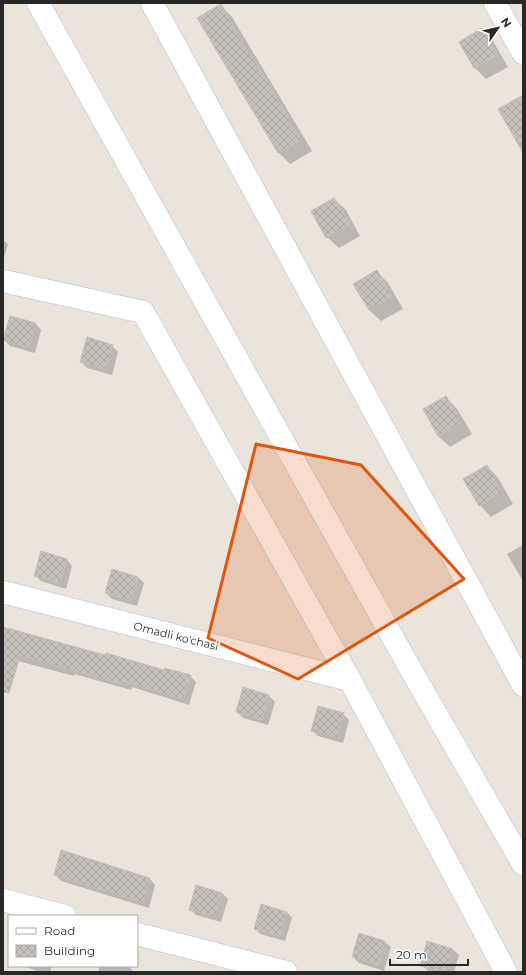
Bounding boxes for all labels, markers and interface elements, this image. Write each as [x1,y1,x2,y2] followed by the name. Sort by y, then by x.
[478,8,518,48] north arrow
[498,15,515,30] text: N
[132,619,220,653] street label: Omadli ko'chasi
[8,915,138,967] legend
[44,923,75,938] text: Road
[390,941,468,967] scale bar
[44,943,95,958] text: Building
[396,947,427,962] text: 20 m

